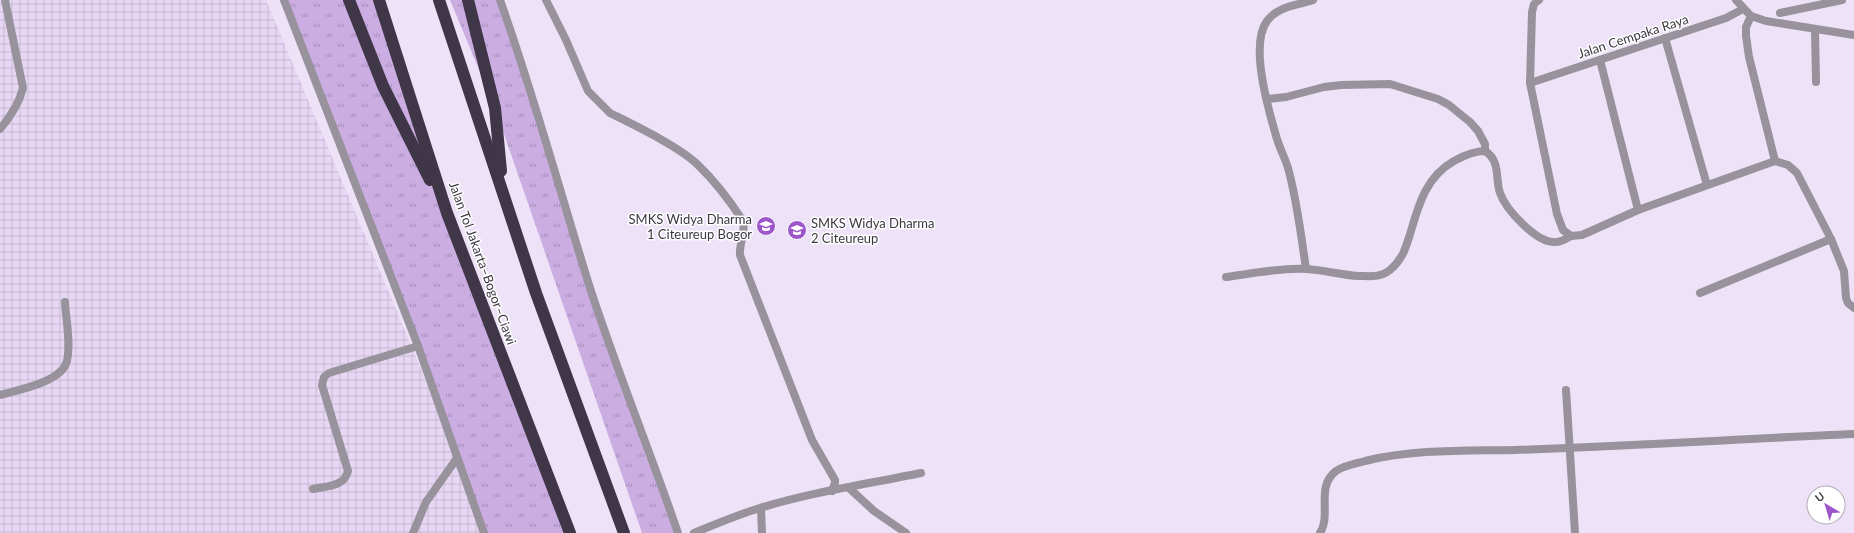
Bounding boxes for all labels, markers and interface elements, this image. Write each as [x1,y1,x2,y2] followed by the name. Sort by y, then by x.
[1576,11,1690,61] street label: Jalan Cempaka Raya
[446,179,520,347] street label: Jalan Tol Jakarta–Bogor–Ciawi
[629,211,752,242] place label: SMKS Widya Dharma 1 Citeureup Bogor
[755,215,777,237] school or university icon: SMKS Widya Dharma 1 Citeureup Bogor
[811,215,934,246] place label: SMKS Widya Dharma 2 Citeureup
[786,219,808,241] school or university icon: SMKS Widya Dharma 2 Citeureup
[1806,485,1846,525] north arrow
[1812,489,1827,504] text: U

